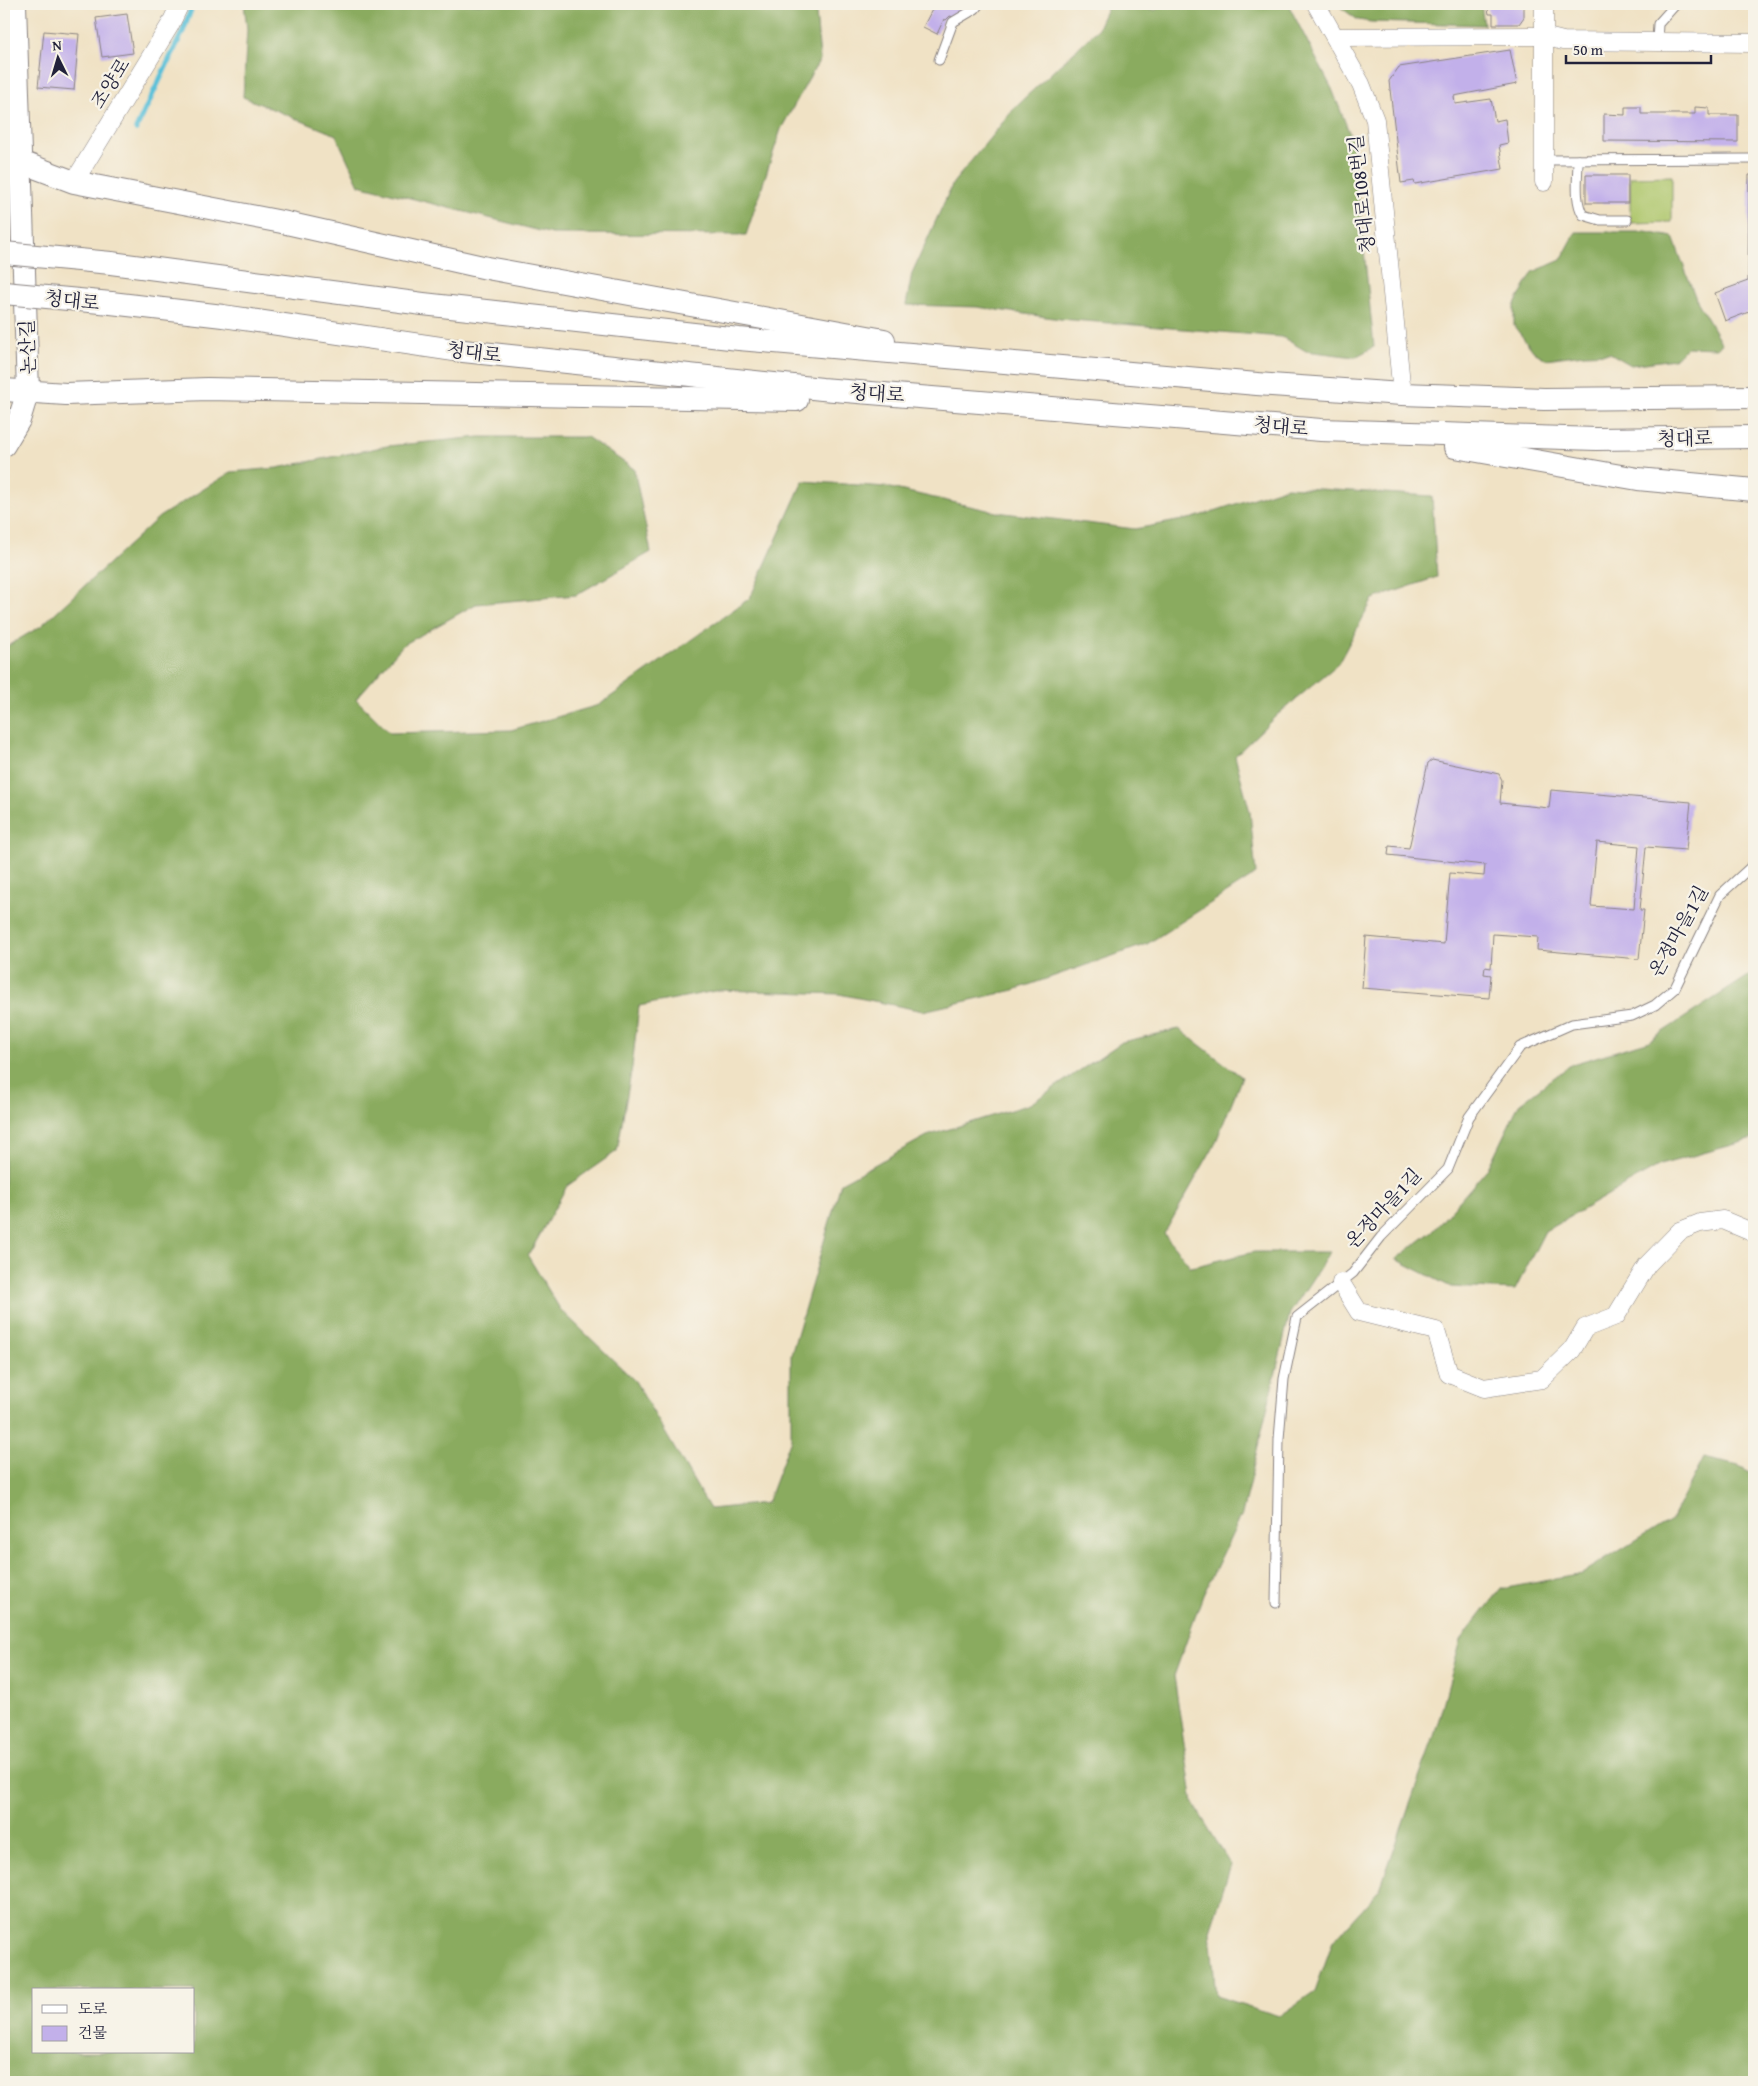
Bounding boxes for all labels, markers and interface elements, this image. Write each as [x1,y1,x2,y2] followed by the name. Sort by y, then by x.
[32,32,82,82] north arrow
[1566,32,1710,64] scale bar
[51,35,63,55] text: N
[1573,39,1604,60] text: 50 m
[84,52,136,114] street label: 조양로
[1341,133,1381,255] street label: 청대로108번길
[43,283,101,317] street label: 청대로
[12,319,42,375] street label: 논산길
[445,335,503,369] street label: 청대로
[849,377,905,409] street label: 청대로
[1252,410,1310,442] street label: 청대로
[1657,424,1713,452] street label: 청대로
[1641,880,1715,982] street label: 온정마을1길
[1338,1162,1428,1254] street label: 온정마을1길
[32,1988,195,2054] legend
[78,1998,107,2019] text: 도로
[78,2022,107,2043] text: 건물

